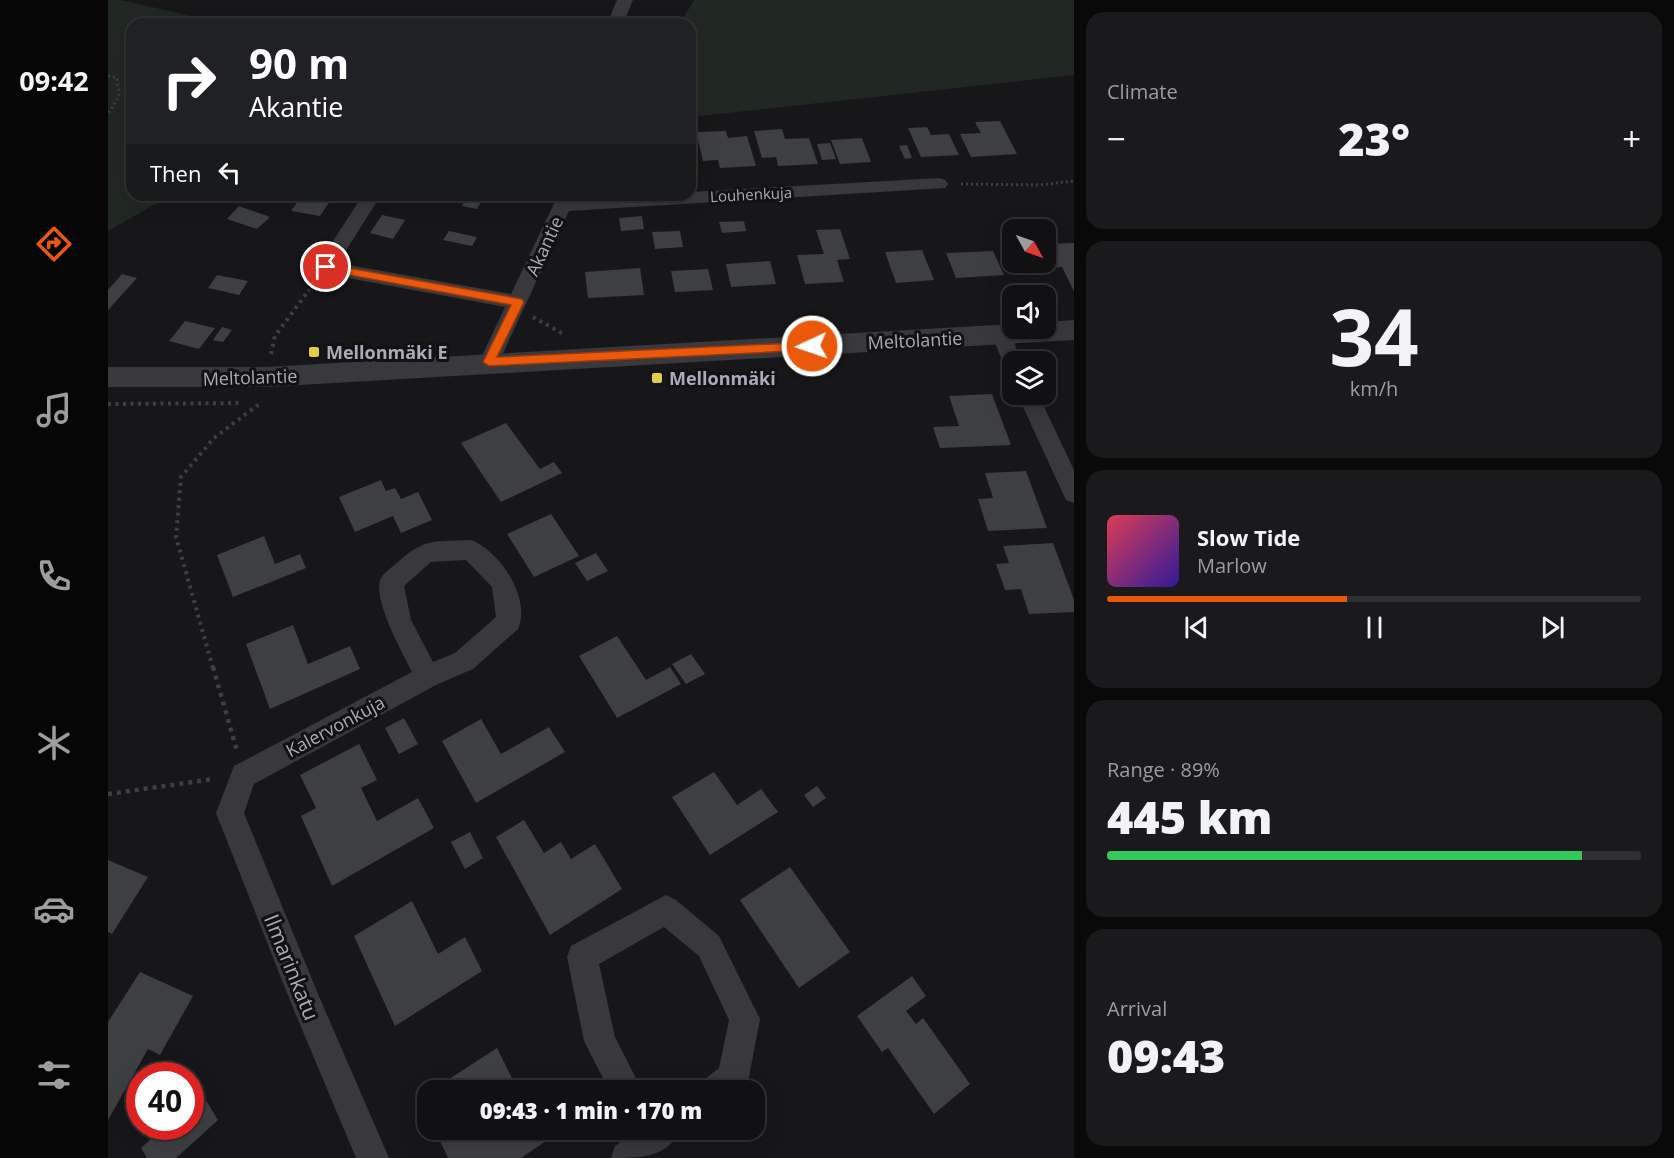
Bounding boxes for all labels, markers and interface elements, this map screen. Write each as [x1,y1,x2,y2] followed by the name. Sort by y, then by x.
[249,34,349,91] text: 90 m
[150,42,228,120] icon: right
[19,62,89,99] text: 09:42
[1107,78,1178,105] text: Climate
[249,88,343,125] text: Akantie
[1338,108,1410,169] text: 23°
[1107,116,1126,161] text: −
[1622,116,1641,161] text: +
[213,156,246,189] icon: left
[150,158,201,188] text: Then
[709,182,793,206] street label: Louhenkuja
[520,212,568,280] street label: Akantie
[1002,219,1056,273] north arrow
[1002,219,1056,405] map controls
[33,223,75,265] icon: directions
[300,241,351,292] pin
[309,250,342,283] icon: arrive
[1329,283,1419,389] text: 34
[1002,285,1056,339] button: sound
[780,314,844,378] position arrow
[867,326,963,354] street label: Meltolantie
[326,340,448,364] place label: Mellonmäki E
[307,345,321,359] marker: Mellonmäki E
[1002,351,1056,405] button: layers
[202,363,298,391] street label: Meltolantie
[669,366,776,390] place label: Mellonmäki
[650,371,664,385] marker: Mellonmäki
[1350,375,1398,402] text: km/h
[33,389,75,431] icon: music
[1197,522,1300,552] text: Slow Tide
[1197,552,1267,579] text: Marlow
[33,555,75,597] icon: phone
[1180,611,1213,644] icon: previous
[1358,611,1391,644] icon: pause
[1536,611,1569,644] icon: next
[281,690,389,762] street label: Kalervonkuja
[33,722,75,764] icon: climate
[1107,756,1220,783] text: Range · 89%
[1107,786,1272,847] text: 445 km
[33,888,75,930] icon: car
[258,910,326,1024] street label: Ilmarinkatu
[1107,995,1167,1022] text: Arrival
[1107,1025,1225,1086] text: 09:43
[33,1054,75,1096] icon: filters
[126,1062,204,1140] speed limit sign: 40
[480,1095,702,1125] text: 09:43 · 1 min · 170 m

